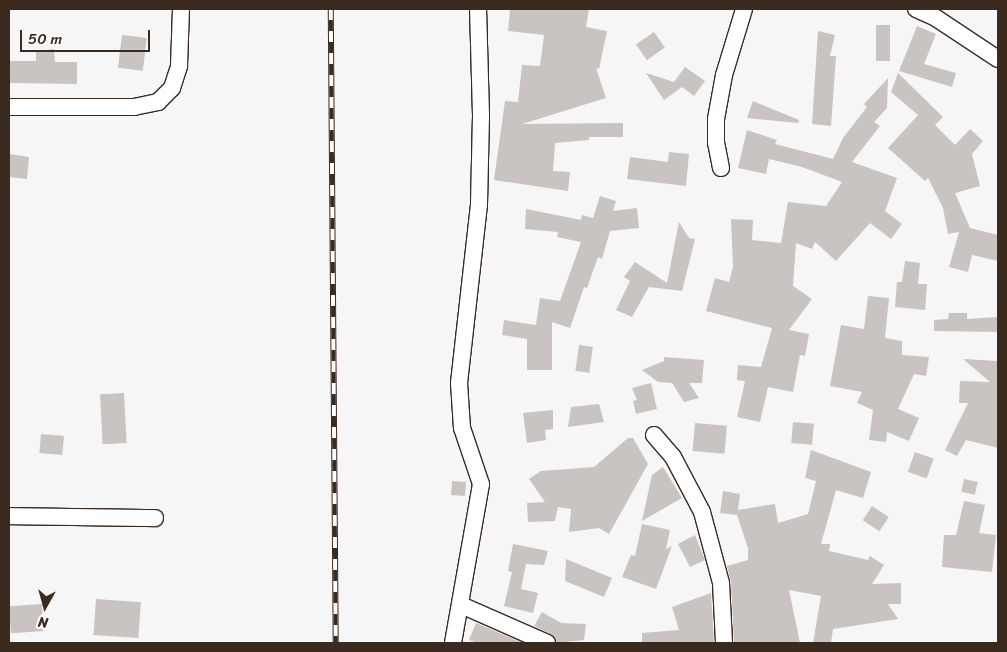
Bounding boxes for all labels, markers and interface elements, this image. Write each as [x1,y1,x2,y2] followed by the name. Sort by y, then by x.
[22,20,152,52] scale bar
[28,26,62,52] text: 50 m
[20,582,70,632] north arrow
[37,609,49,635] text: N

